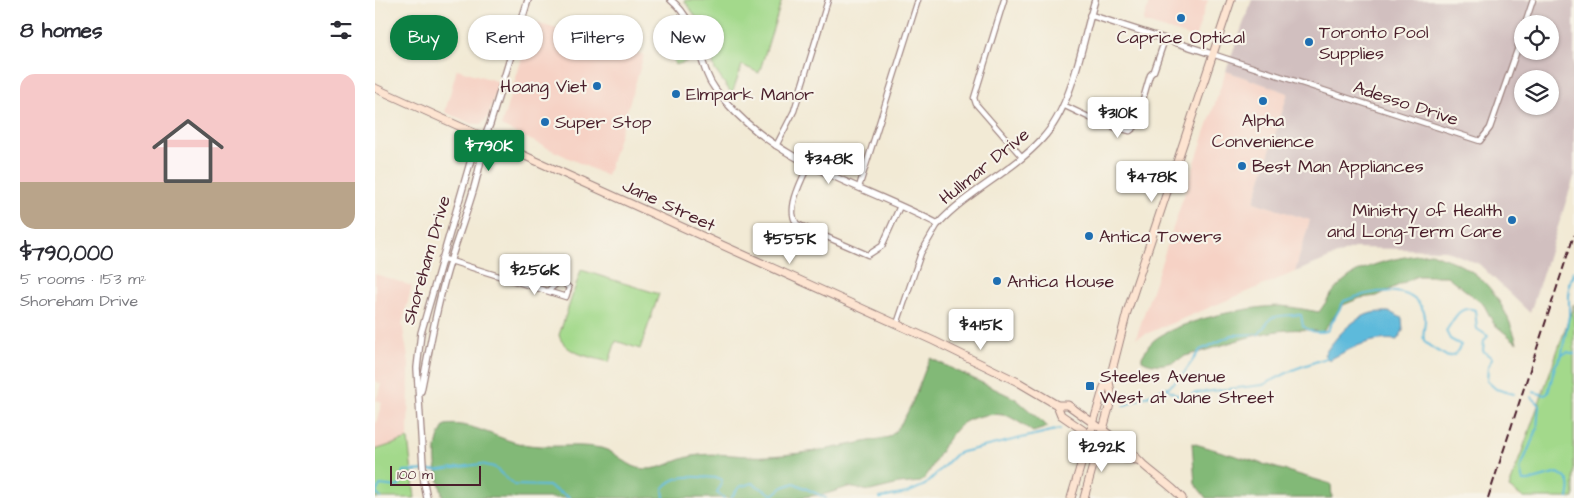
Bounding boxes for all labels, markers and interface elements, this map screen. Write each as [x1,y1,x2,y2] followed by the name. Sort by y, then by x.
[1175,12,1187,24] marker: Caprice Optical
[390,15,458,60] chip: Buy
[468,15,543,60] chip: Rent
[553,15,643,60] chip: Filters
[653,15,724,60] chip: New
[1514,15,1559,115] map controls
[1514,15,1559,60] button: locate
[20,16,102,45] text: 8 homes
[327,16,355,44] icon: filters
[1319,20,1429,66] place label: Toronto Pool Supplies
[1117,25,1245,50] place label: Caprice Optical
[1303,36,1315,48] marker: Toronto Pool Supplies
[1514,70,1559,115] button: layers
[500,74,588,100] place label: Hoang Viet
[1350,75,1462,132] street label: Adesso Drive
[591,80,603,92] marker: Hoang Viet
[686,82,814,107] place label: Elmpark Manor
[670,88,682,100] marker: Elmpark Manor
[1257,95,1269,107] marker: Alpha Convenience
[1083,96,1153,139] pin: $310K
[1099,102,1137,124] text: $310K
[143,106,233,196] icon: home
[1212,108,1315,154] place label: Alpha Convenience
[555,110,652,135] place label: Super Stop
[539,116,551,128] marker: Super Stop
[934,122,1035,211] street label: Hullmar Drive
[454,130,524,172] pin: $790K
[465,135,513,157] text: $790K
[794,142,864,185] pin: $348K
[805,148,853,170] text: $348K
[1252,154,1424,179] place label: Best Man Appliances
[1117,160,1187,203] pin: $478K
[1236,160,1248,172] marker: Best Man Appliances
[1127,166,1177,188] text: $478K
[618,173,720,238] street label: Jane Street
[396,193,457,327] street label: Shoreham Drive
[1327,198,1502,245] place label: Ministry of Health and Long-Term Care
[1506,214,1518,226] marker: Ministry of Health and Long-Term Care
[755,222,825,265] pin: $555K
[1099,224,1222,249] place label: Antica Towers
[764,228,816,250] text: $555K
[1083,230,1095,242] marker: Antica Towers
[20,239,113,268] text: $790,000
[500,254,570,296] pin: $256K
[510,259,560,281] text: $256K
[20,268,146,290] text: 5 rooms · 153 m²
[1007,269,1114,294] place label: Antica House
[991,275,1003,287] marker: Antica House
[20,290,138,312] text: Shoreham Drive
[946,308,1016,351] pin: $415K
[960,314,1002,336] text: $415K
[1100,364,1275,410] place label: Steeles Avenue West at Jane Street
[1084,380,1096,392] marker: Steeles Avenue West at Jane Street
[1067,430,1137,473] pin: $292K
[1079,436,1125,458] text: $292K
[390,463,481,486] scale bar
[397,465,433,485] text: 100 m

